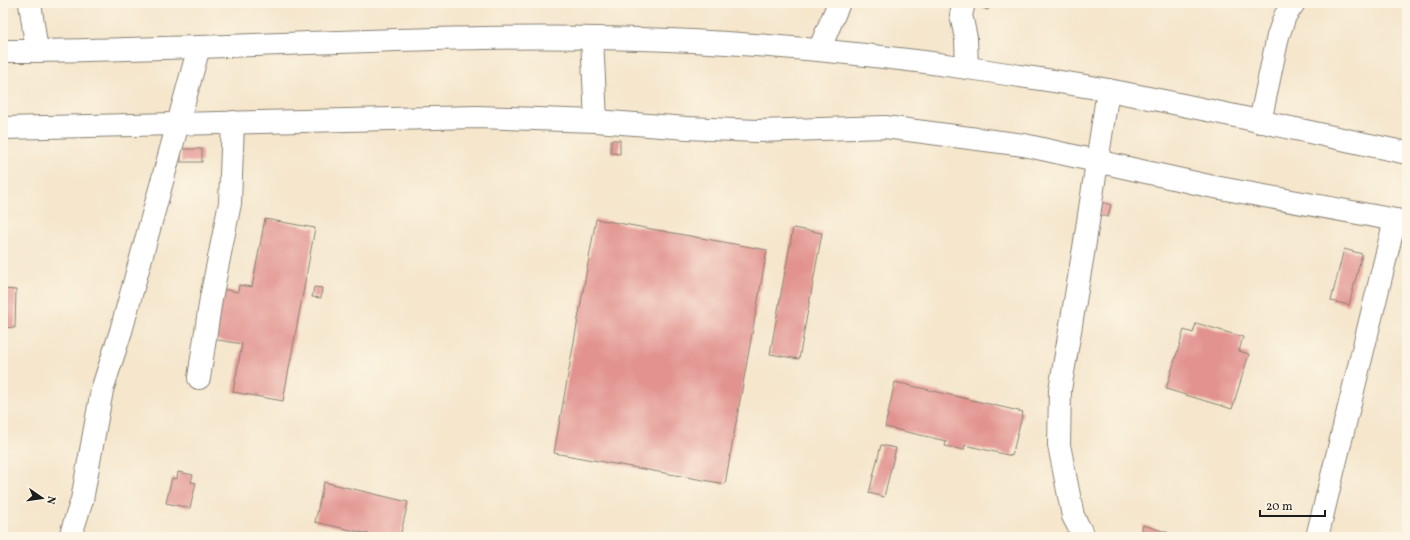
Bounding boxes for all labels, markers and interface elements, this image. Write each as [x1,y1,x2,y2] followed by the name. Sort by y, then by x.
[22,478,62,518] north arrow
[1260,492,1325,518] scale bar
[42,494,58,505] text: N
[1266,499,1293,515] text: 20 m

